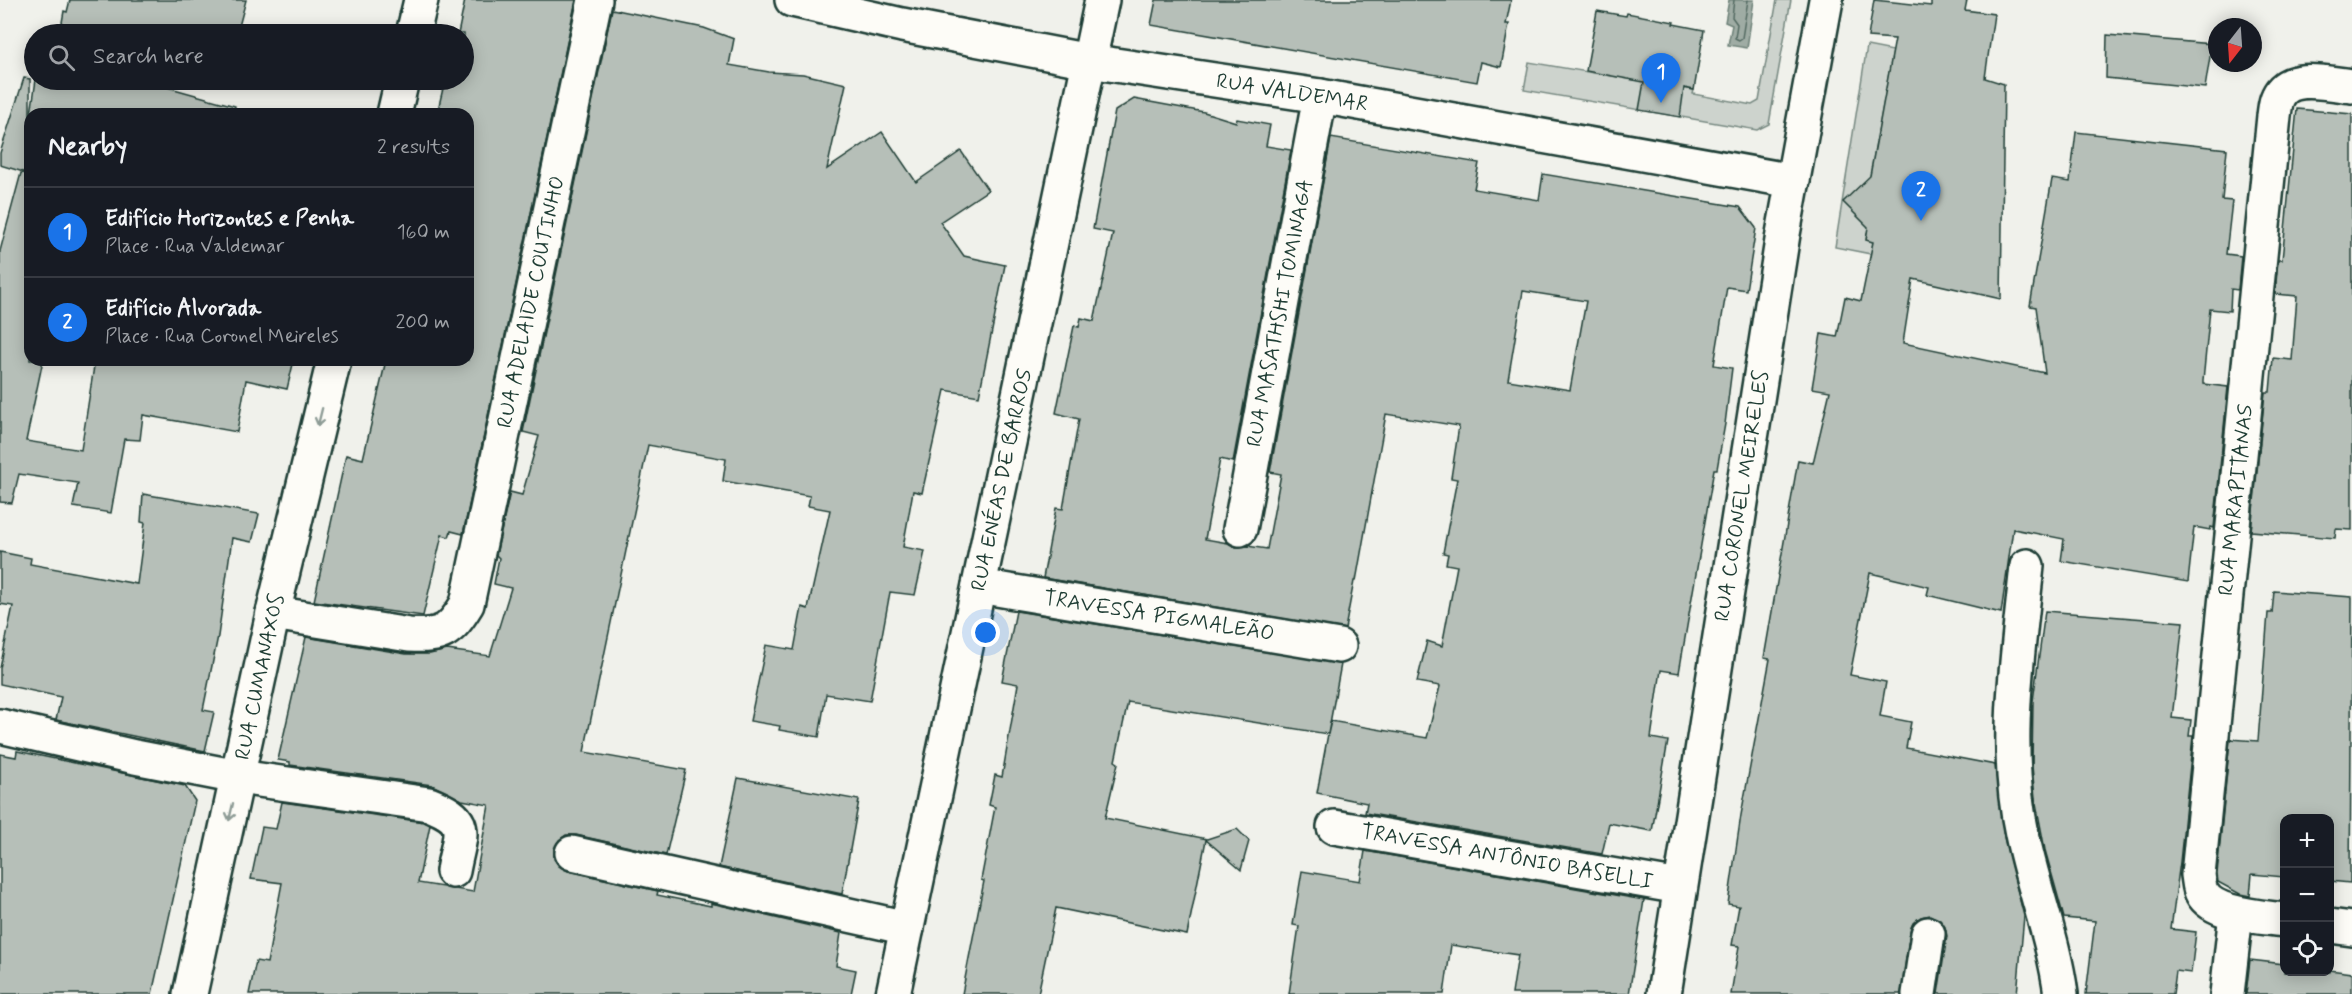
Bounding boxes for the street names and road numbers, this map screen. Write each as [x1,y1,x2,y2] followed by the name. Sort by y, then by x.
[1214,67,1370,119] street label: RUA VALDEMAR
[491,173,571,431] street label: RUA ADELAIDE COUTINHO
[1240,177,1320,449] street label: RUA MASATHSHI TOMINAGA
[965,366,1039,594] street label: RUA ENÉAS DE BARROS
[1708,368,1776,623] street label: RUA CORONEL MEIRELES
[2212,403,2260,597] street label: RUA MARAPITANAS
[1042,584,1276,648] street label: TRAVESSA PIGMALEÃO
[229,591,291,763] street label: RUA CUMANAXOS
[1359,818,1655,896] street label: TRAVESSA ANTÔNIO BASELLI

